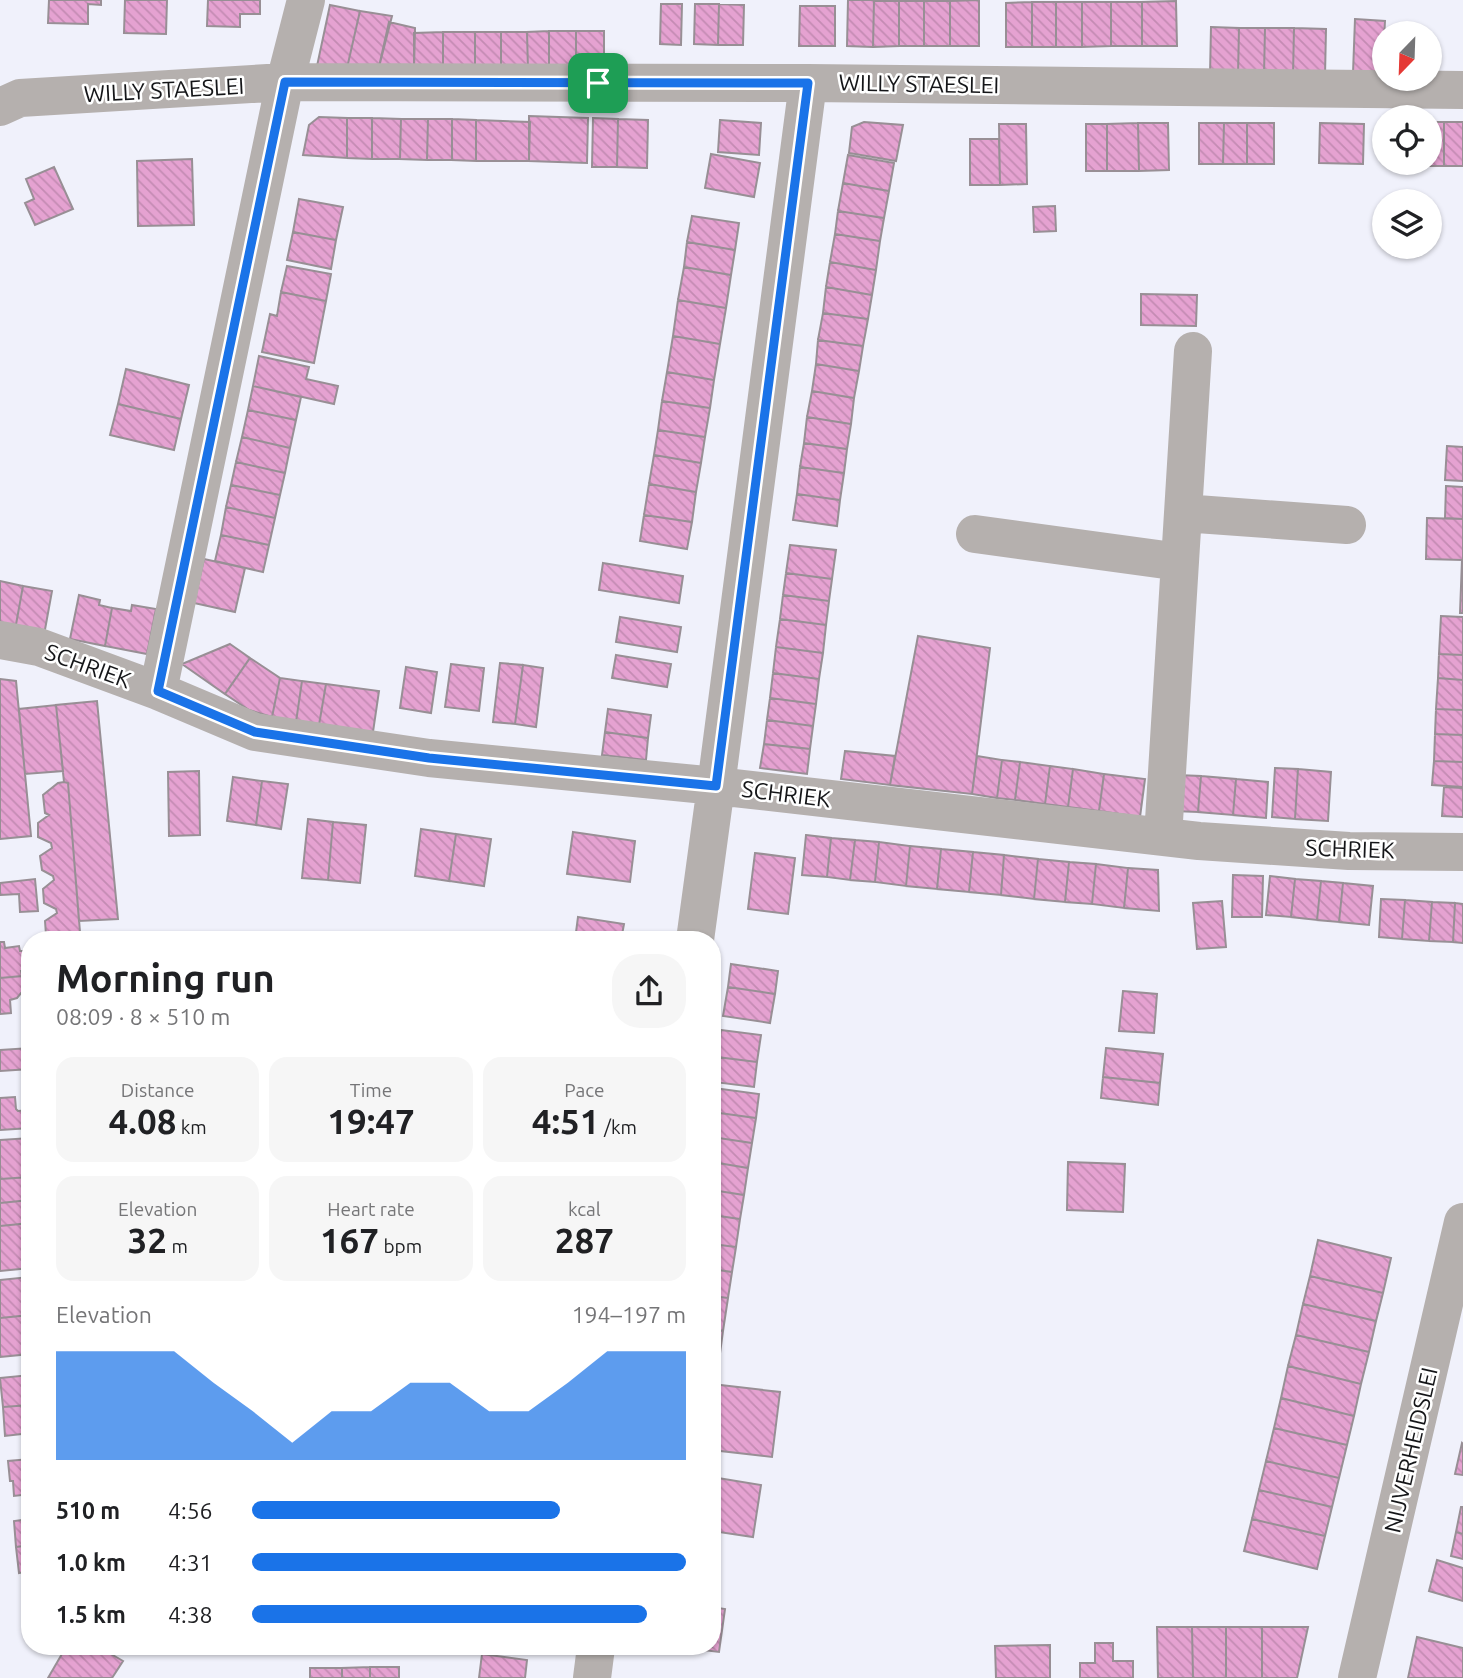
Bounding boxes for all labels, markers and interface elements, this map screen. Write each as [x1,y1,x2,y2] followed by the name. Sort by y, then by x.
[1372,21,1442,91] north arrow
[1372,21,1442,259] map controls
[568,53,628,113] pin
[579,64,617,102] icon: arrive
[838,70,1000,97] street label: WILLY STAESLEI
[83,73,245,106] street label: WILLY STAESLEI
[1372,105,1442,175] button: locate
[1372,189,1442,259] button: layers
[42,639,134,693] street label: SCHRIEK
[740,776,832,811] street label: SCHRIEK
[1305,834,1395,863] street label: SCHRIEK
[612,954,686,1028] button: share
[56,957,275,999] text: Morning run
[56,1004,230,1029] text: 08:09 · 8 × 510 m
[121,1079,194,1101] text: Distance
[350,1079,392,1101] text: Time
[564,1079,604,1101] text: Pace
[109,1101,176,1141] text: 4.08
[327,1101,415,1141] text: 19:47
[532,1101,600,1141] text: 4:51
[176,1116,207,1138] text: km
[600,1116,637,1138] text: /km
[118,1198,197,1220] text: Elevation
[327,1198,415,1220] text: Heart rate
[568,1198,601,1220] text: kcal
[128,1220,167,1260] text: 32
[320,1220,379,1260] text: 167
[555,1220,614,1260] text: 287
[167,1235,188,1257] text: m
[379,1235,422,1257] text: bpm
[56,1302,152,1327] text: Elevation
[572,1302,686,1327] text: 194–197 m
[1379,1365,1442,1535] street label: NIJVERHEIDSLEI
[56,1498,120,1523] text: 510 m
[168,1498,213,1523] text: 4:56
[56,1550,126,1575] text: 1.0 km
[168,1550,213,1575] text: 4:31
[56,1602,126,1627] text: 1.5 km
[168,1602,213,1627] text: 4:38

